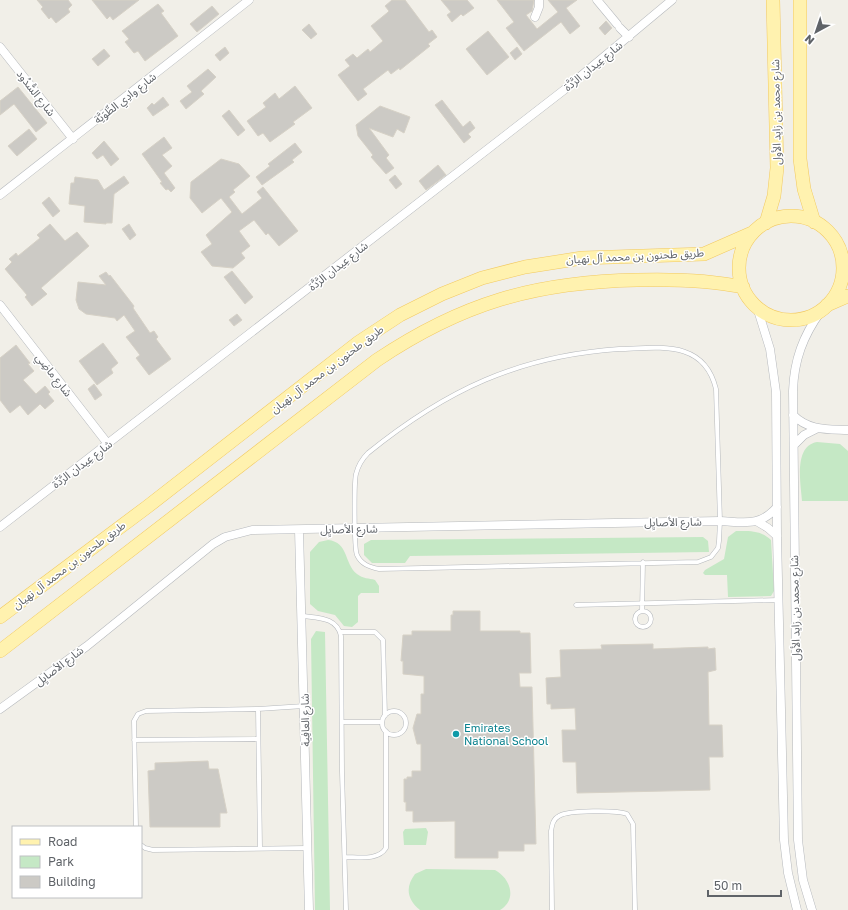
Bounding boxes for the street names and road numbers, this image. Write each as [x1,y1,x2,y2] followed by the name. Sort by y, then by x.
[561,38,626,95] street label: شارع عِيدان الرَّدَّة
[768,59,785,165] street label: شارع محمد بن زايد الأول
[13,67,59,120] street label: شارع السُّدُود
[91,69,161,129] street label: شارع وادِي الطِّوَيَّة
[305,238,372,294] street label: شارع عِيدان الرَّدَّة
[566,245,704,267] street label: طريق طحنون بن محمد آل نهيان
[268,322,386,416] street label: طريق طحنون بن محمد آل نهيان
[31,351,76,401] street label: شارع ماضِي
[49,437,116,492] street label: شارع عِيدان الرَّدَّة
[644,514,702,531] street label: شارع الأصايِل
[10,518,128,612] street label: طريق طحنون بن محمد آل نهيان
[320,521,378,538] street label: شارع الأصايِل
[787,555,804,661] street label: شارع محمد بن زايد الأول
[32,643,87,690] street label: شارع الأصايِل
[298,693,313,747] street label: شارع العافِية

